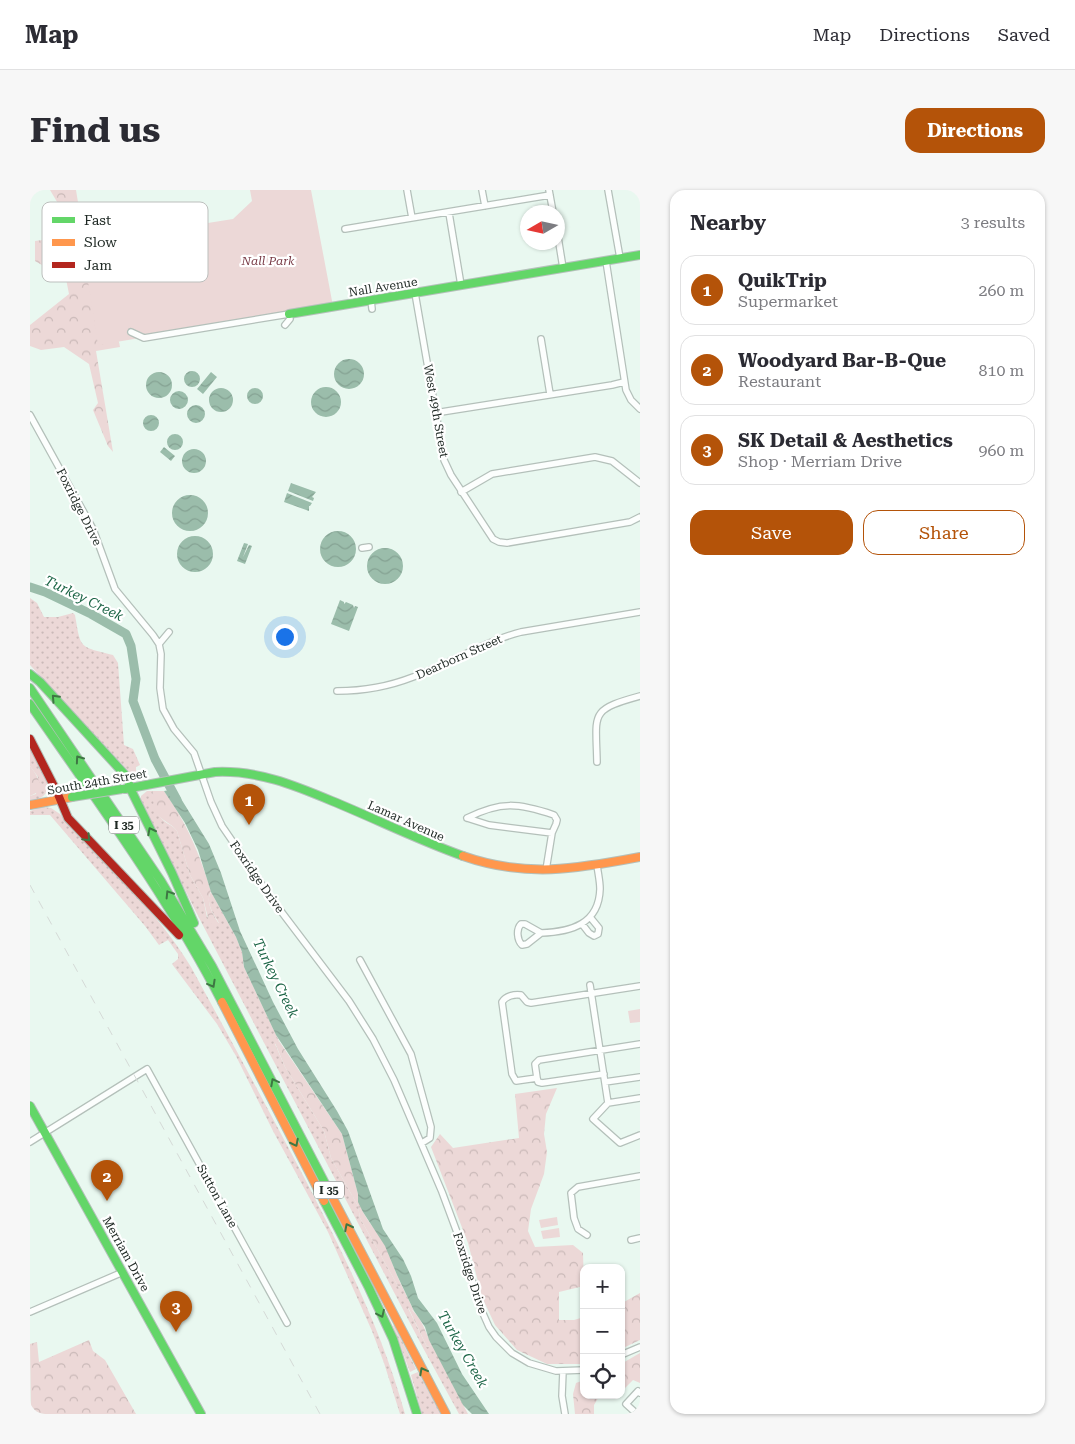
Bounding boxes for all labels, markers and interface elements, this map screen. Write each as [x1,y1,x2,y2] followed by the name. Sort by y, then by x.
[25,21,79,49] text: Map
[813,24,851,45] text: Map
[879,24,970,45] text: Directions
[998,24,1050,45] text: Saved
[905,108,1045,153] button: Directions
[30,110,160,151] text: Find us
[42,202,208,282] legend
[520,205,565,250] north arrow
[690,211,766,235] text: Nearby
[84,212,111,228] text: Fast
[961,213,1025,232] text: 3 results
[84,234,117,250] text: Slow
[241,254,295,268] park label: Nall Park
[84,257,112,273] text: Jam
[738,269,827,292] text: QuikTrip
[348,275,419,299] street label: Nall Avenue
[703,281,711,300] text: 1
[978,281,1024,300] text: 260 m
[738,292,838,311] text: Supermarket
[738,349,946,372] text: Woodyard Bar-B-Que
[703,361,711,380] text: 2
[978,361,1024,380] text: 810 m
[421,363,451,459] street label: West 49th Street
[738,372,821,391] text: Restaurant
[738,429,953,452] text: SK Detail & Aesthetics
[703,441,711,460] text: 3
[978,441,1024,460] text: 960 m
[738,452,902,471] text: Shop · Merriam Drive
[54,466,105,548] street label: Foxridge Drive
[690,510,853,555] button: Save
[863,510,1025,555] button: Share
[42,572,127,624] water label: Turkey Creek
[272,624,298,650] your location
[414,632,505,682] street label: Dearborn Street
[52,694,61,703] one-way arrow
[76,755,85,765] one-way arrow
[46,766,148,798] street label: South 24th Street
[233,784,265,825] pin: 1
[365,798,447,844] street label: Lamar Avenue
[109,816,139,834] road number: I 35
[147,827,157,836] one-way arrow
[81,833,90,842] one-way arrow
[227,838,287,916] street label: Foxridge Drive
[166,890,176,899] one-way arrow
[250,936,302,1021] water label: Turkey Creek
[206,979,216,988] one-way arrow
[270,1079,280,1088] one-way arrow
[289,1138,299,1147] one-way arrow
[91,1160,123,1201] pin: 2
[194,1162,240,1231] street label: Sutton Lane
[314,1182,344,1198] road number: I 35
[100,1214,153,1294] street label: Merriam Drive
[344,1223,354,1232] one-way arrow
[450,1231,490,1316] street label: Foxridge Drive
[580,1264,625,1399] map controls
[580,1264,625,1309] button: +
[160,1291,192,1332] pin: 3
[435,1308,492,1391] water label: Turkey Creek
[375,1309,386,1318] one-way arrow
[580,1309,625,1354] button: −
[580,1354,625,1399] button: locate
[419,1367,429,1376] one-way arrow

